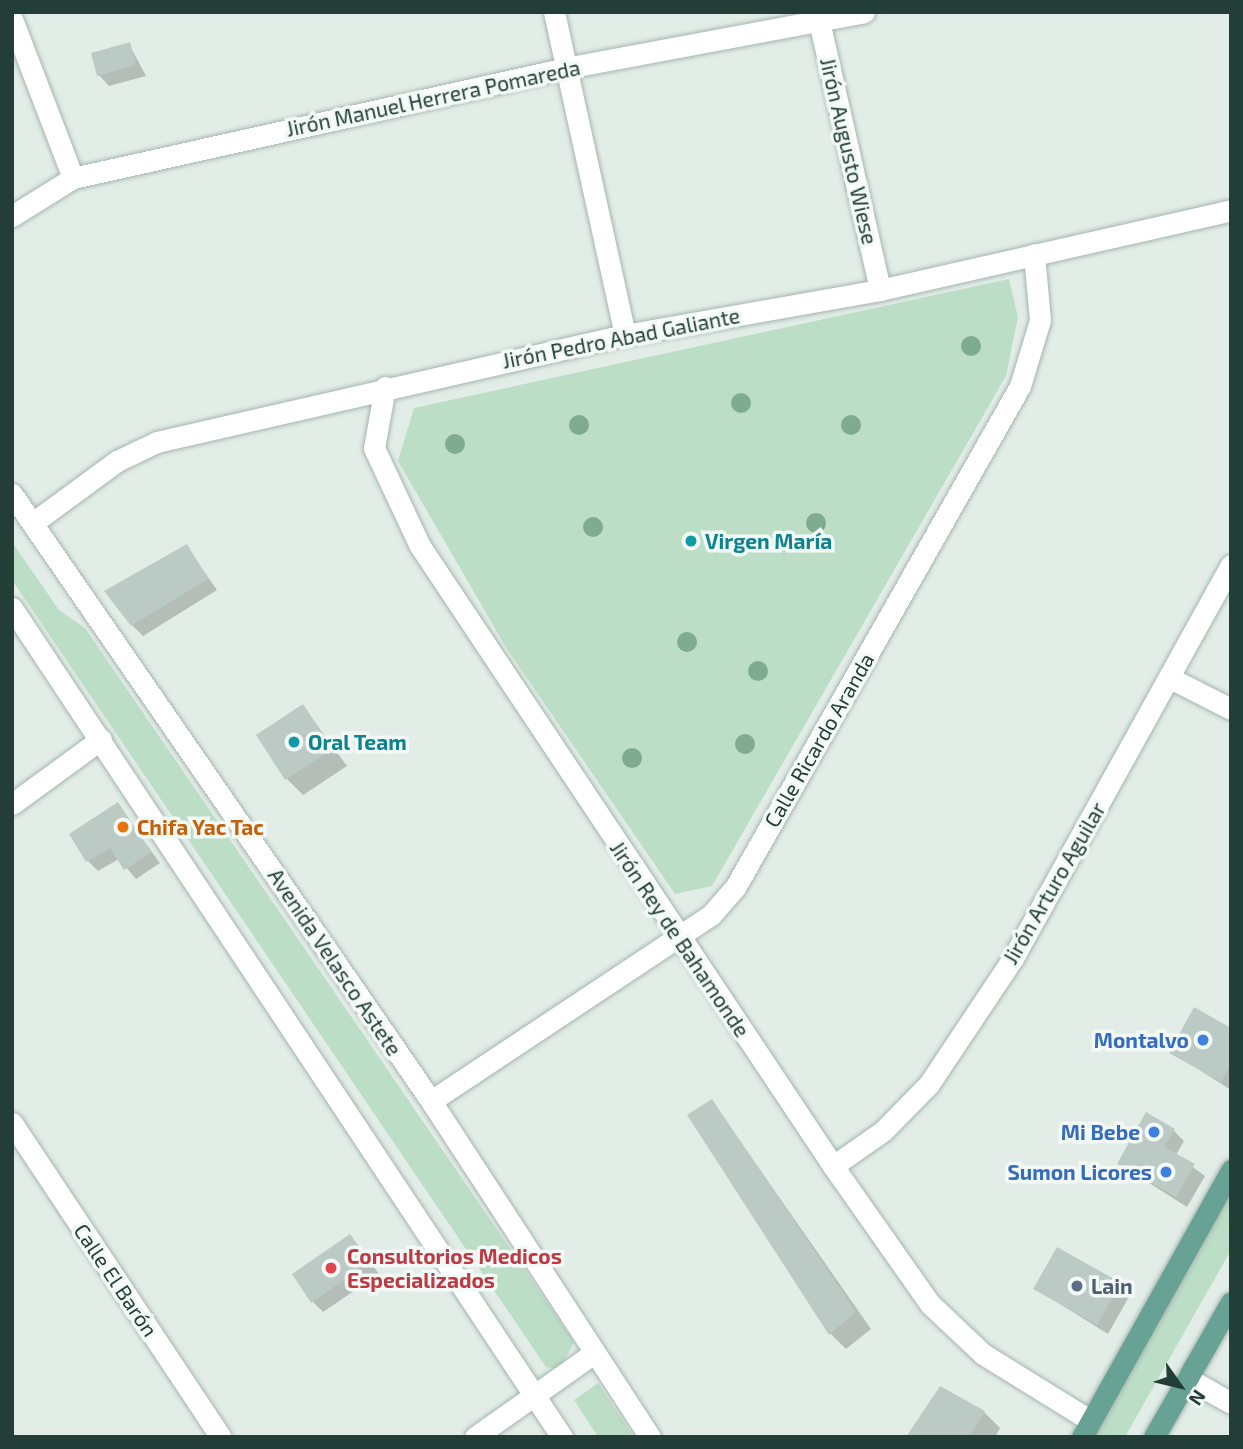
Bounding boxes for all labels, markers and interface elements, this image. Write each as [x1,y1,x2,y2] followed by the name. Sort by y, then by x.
[283,54,583,142] street label: Jirón Manuel Herrera Pomareda
[815,55,883,247] street label: Jirón Augusto Wiese
[500,303,742,373] street label: Jirón Pedro Abad Galiante
[705,528,832,554] place label: Virgen María
[683,533,699,549] marker: Virgen María
[759,648,879,832] street label: Calle Ricardo Aranda
[308,729,408,755] place label: Oral Team
[286,734,302,750] marker: Oral Team
[997,797,1111,969] street label: Jirón Arturo Aguilar
[137,814,265,840] place label: Chifa Yac Tac
[115,819,131,835] marker: Chifa Yac Tac
[605,836,755,1042] street label: Jirón Rey de Bahamonde
[263,863,407,1061] street label: Avenida Velasco Astete
[1094,1027,1189,1053] place label: Montalvo
[1195,1032,1211,1048] marker: Montalvo
[1061,1119,1140,1145] place label: Mi Bebe
[1146,1124,1162,1140] marker: Mi Bebe
[1007,1159,1152,1185] place label: Sumon Licores
[1158,1164,1174,1180] marker: Sumon Licores
[69,1218,163,1342] street label: Calle El Barón
[347,1243,562,1293] place label: Consultorios Medicos Especializados
[321,1258,341,1278] marker: Consultorios Medicos Especializados
[1091,1273,1133,1299] place label: Lain
[1069,1278,1085,1294] marker: Lain
[1145,1351,1215,1421] north arrow
[1184,1386,1211,1410] text: N

